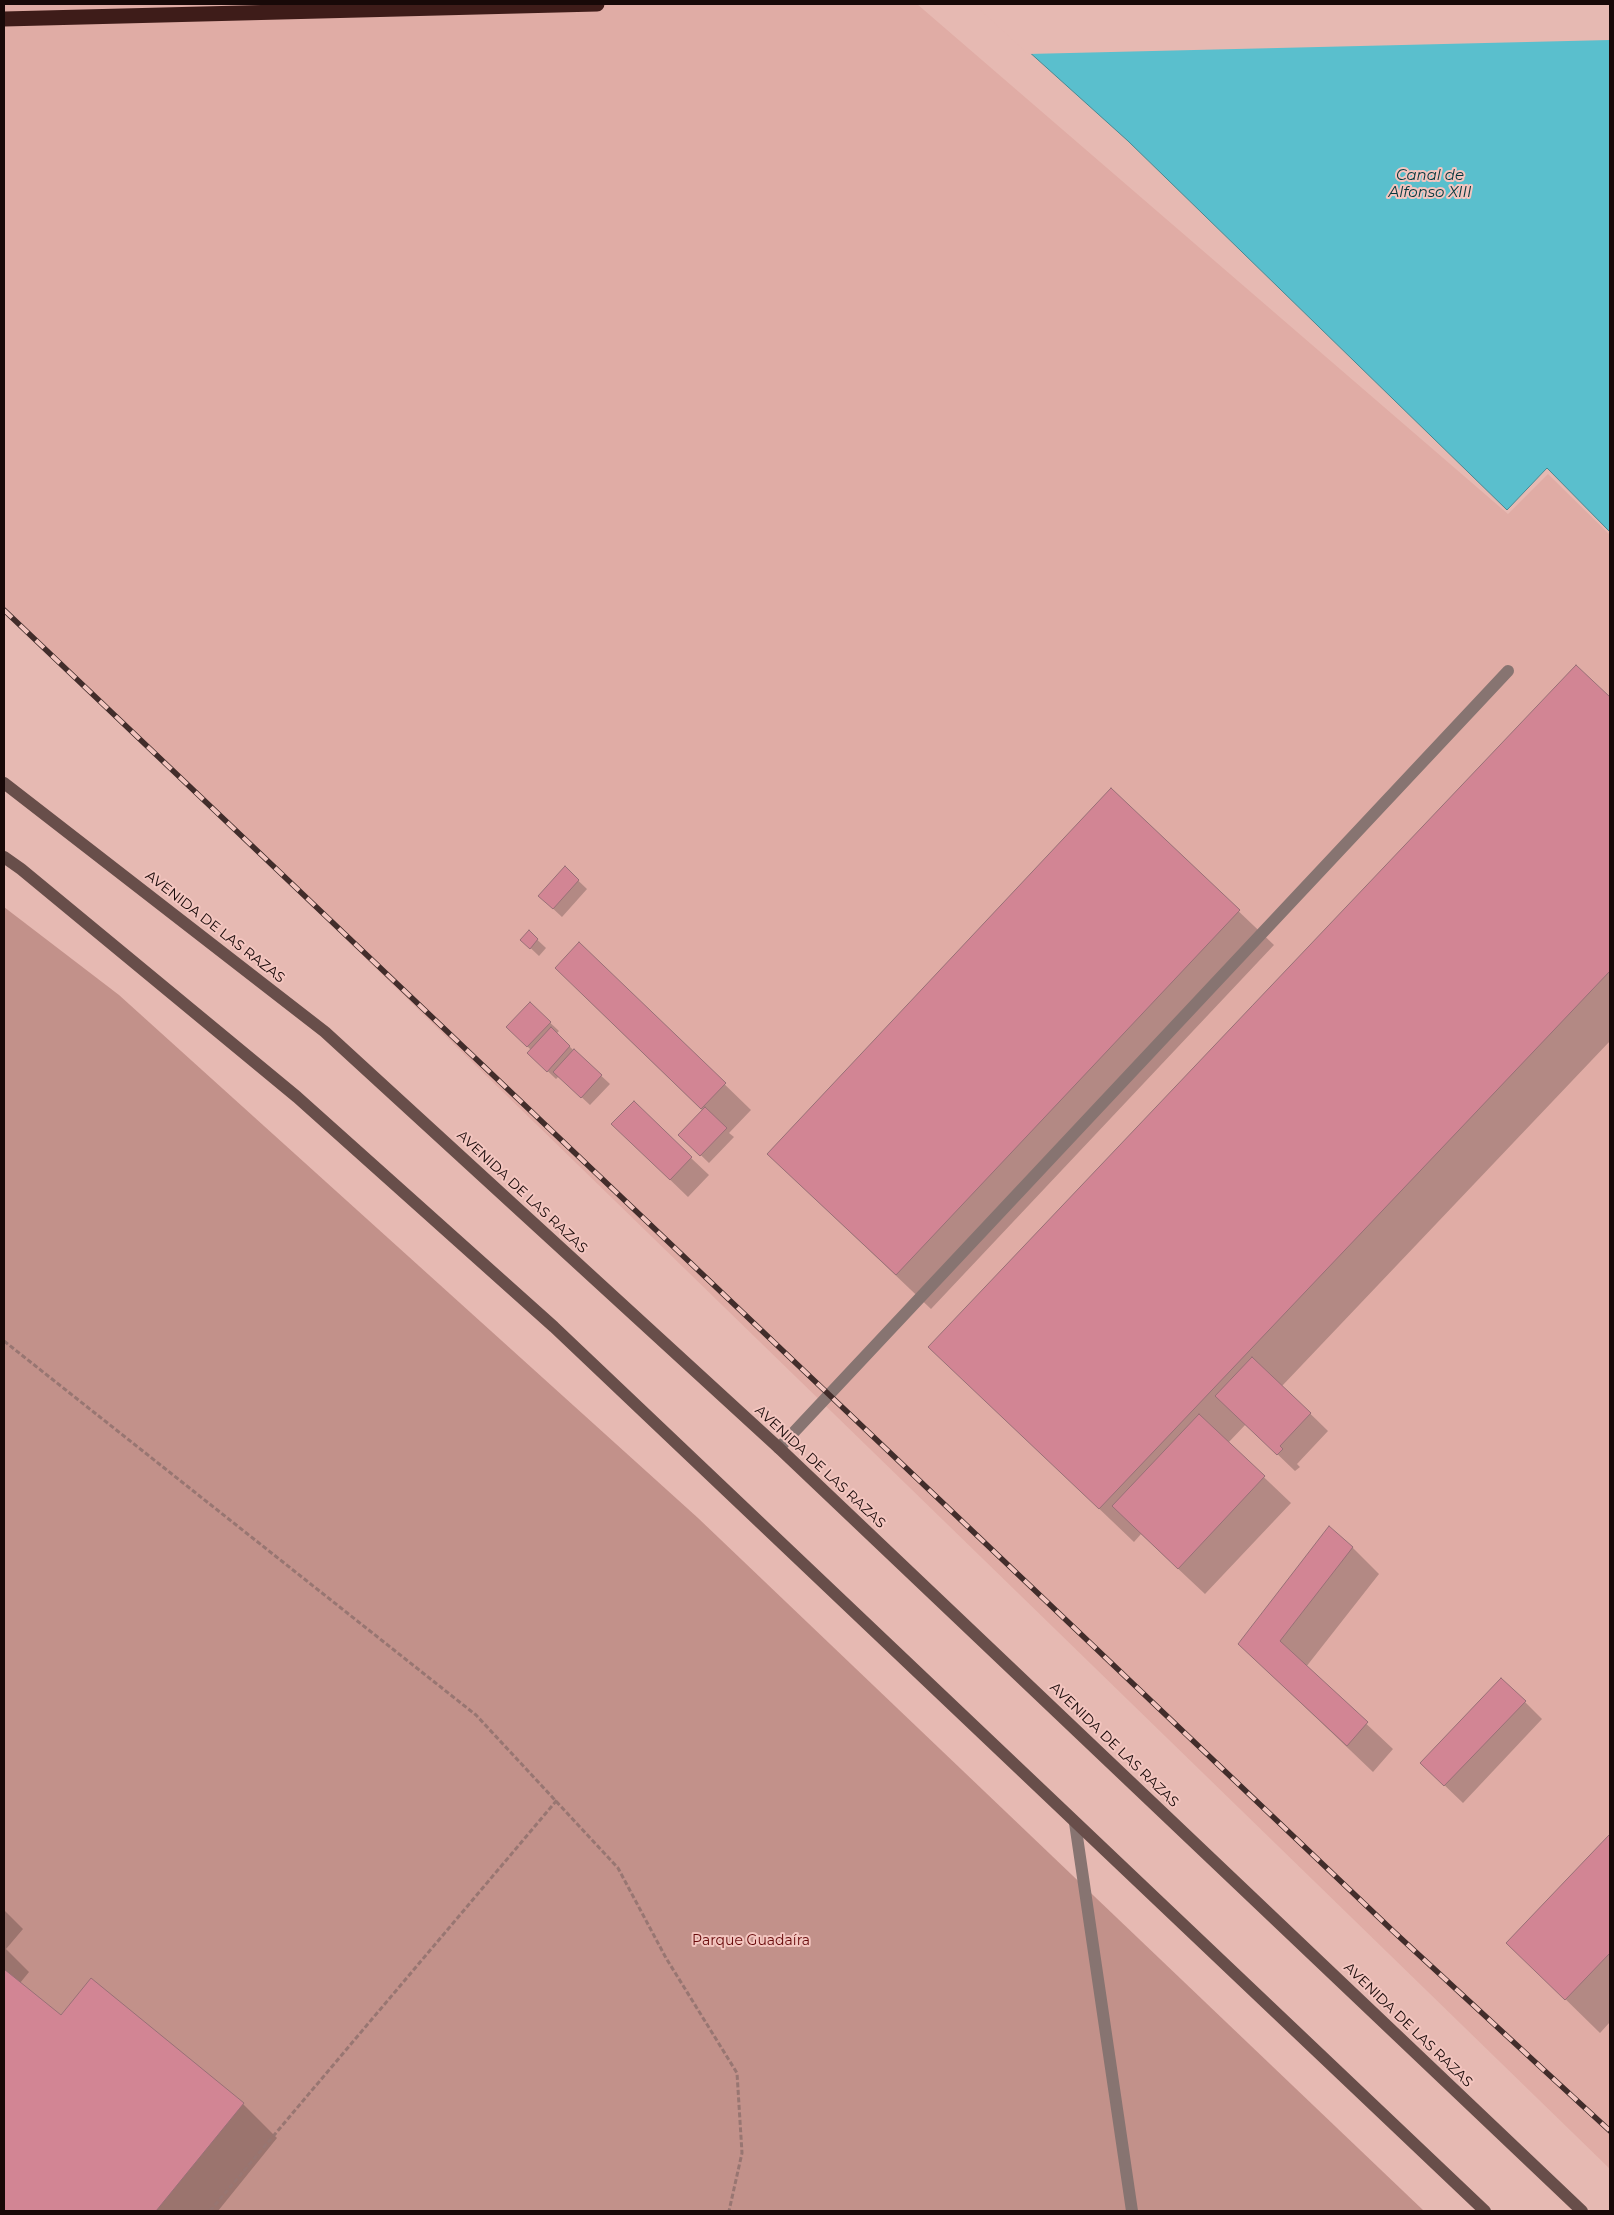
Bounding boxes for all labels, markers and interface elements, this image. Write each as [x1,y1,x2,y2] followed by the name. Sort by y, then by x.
[1388,167,1472,202] water label: Canal de Alfonso XIII
[142,867,288,987] street label: AVENIDA DE LAS RAZAS
[453,1127,591,1257] street label: AVENIDA DE LAS RAZAS
[751,1402,889,1532] street label: AVENIDA DE LAS RAZAS
[1046,1679,1182,1811] street label: AVENIDA DE LAS RAZAS
[692,1933,810,1949] park label: Parque Guadaíra
[1340,1959,1476,2091] street label: AVENIDA DE LAS RAZAS

